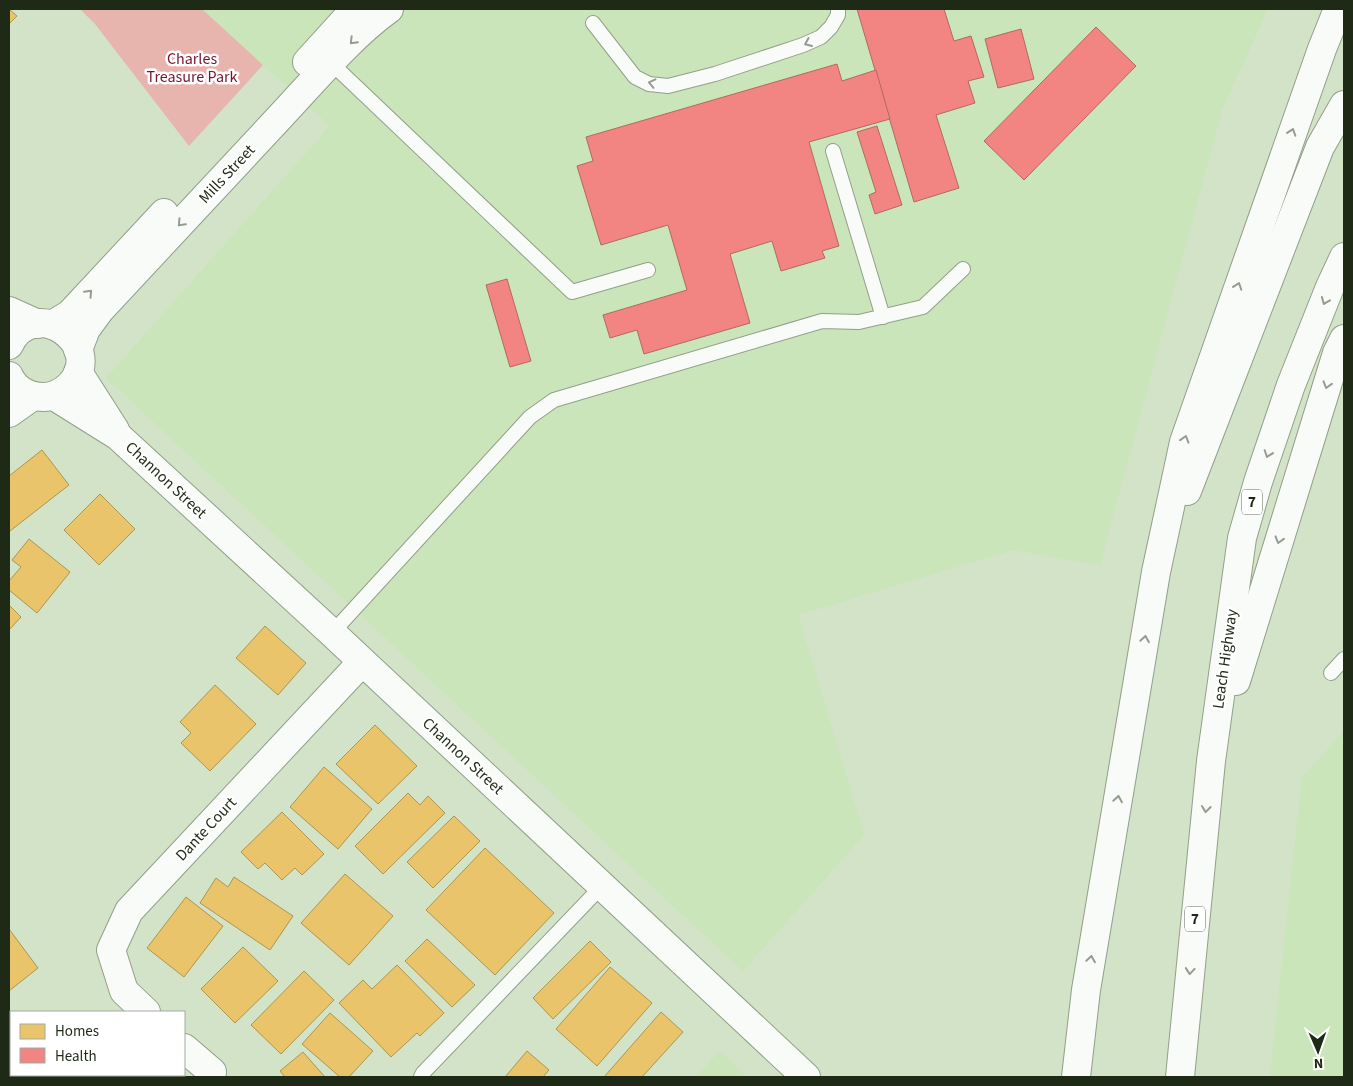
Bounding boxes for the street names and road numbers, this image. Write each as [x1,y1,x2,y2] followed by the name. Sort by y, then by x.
[194,139,261,208] street label: Mills Street
[120,436,212,524] street label: Channon Street
[1242,490,1262,514] road number: 7
[1207,607,1243,710] street label: Leach Highway
[417,712,509,800] street label: Channon Street
[171,792,242,866] street label: Dante Court
[1185,906,1205,932] road number: 7

